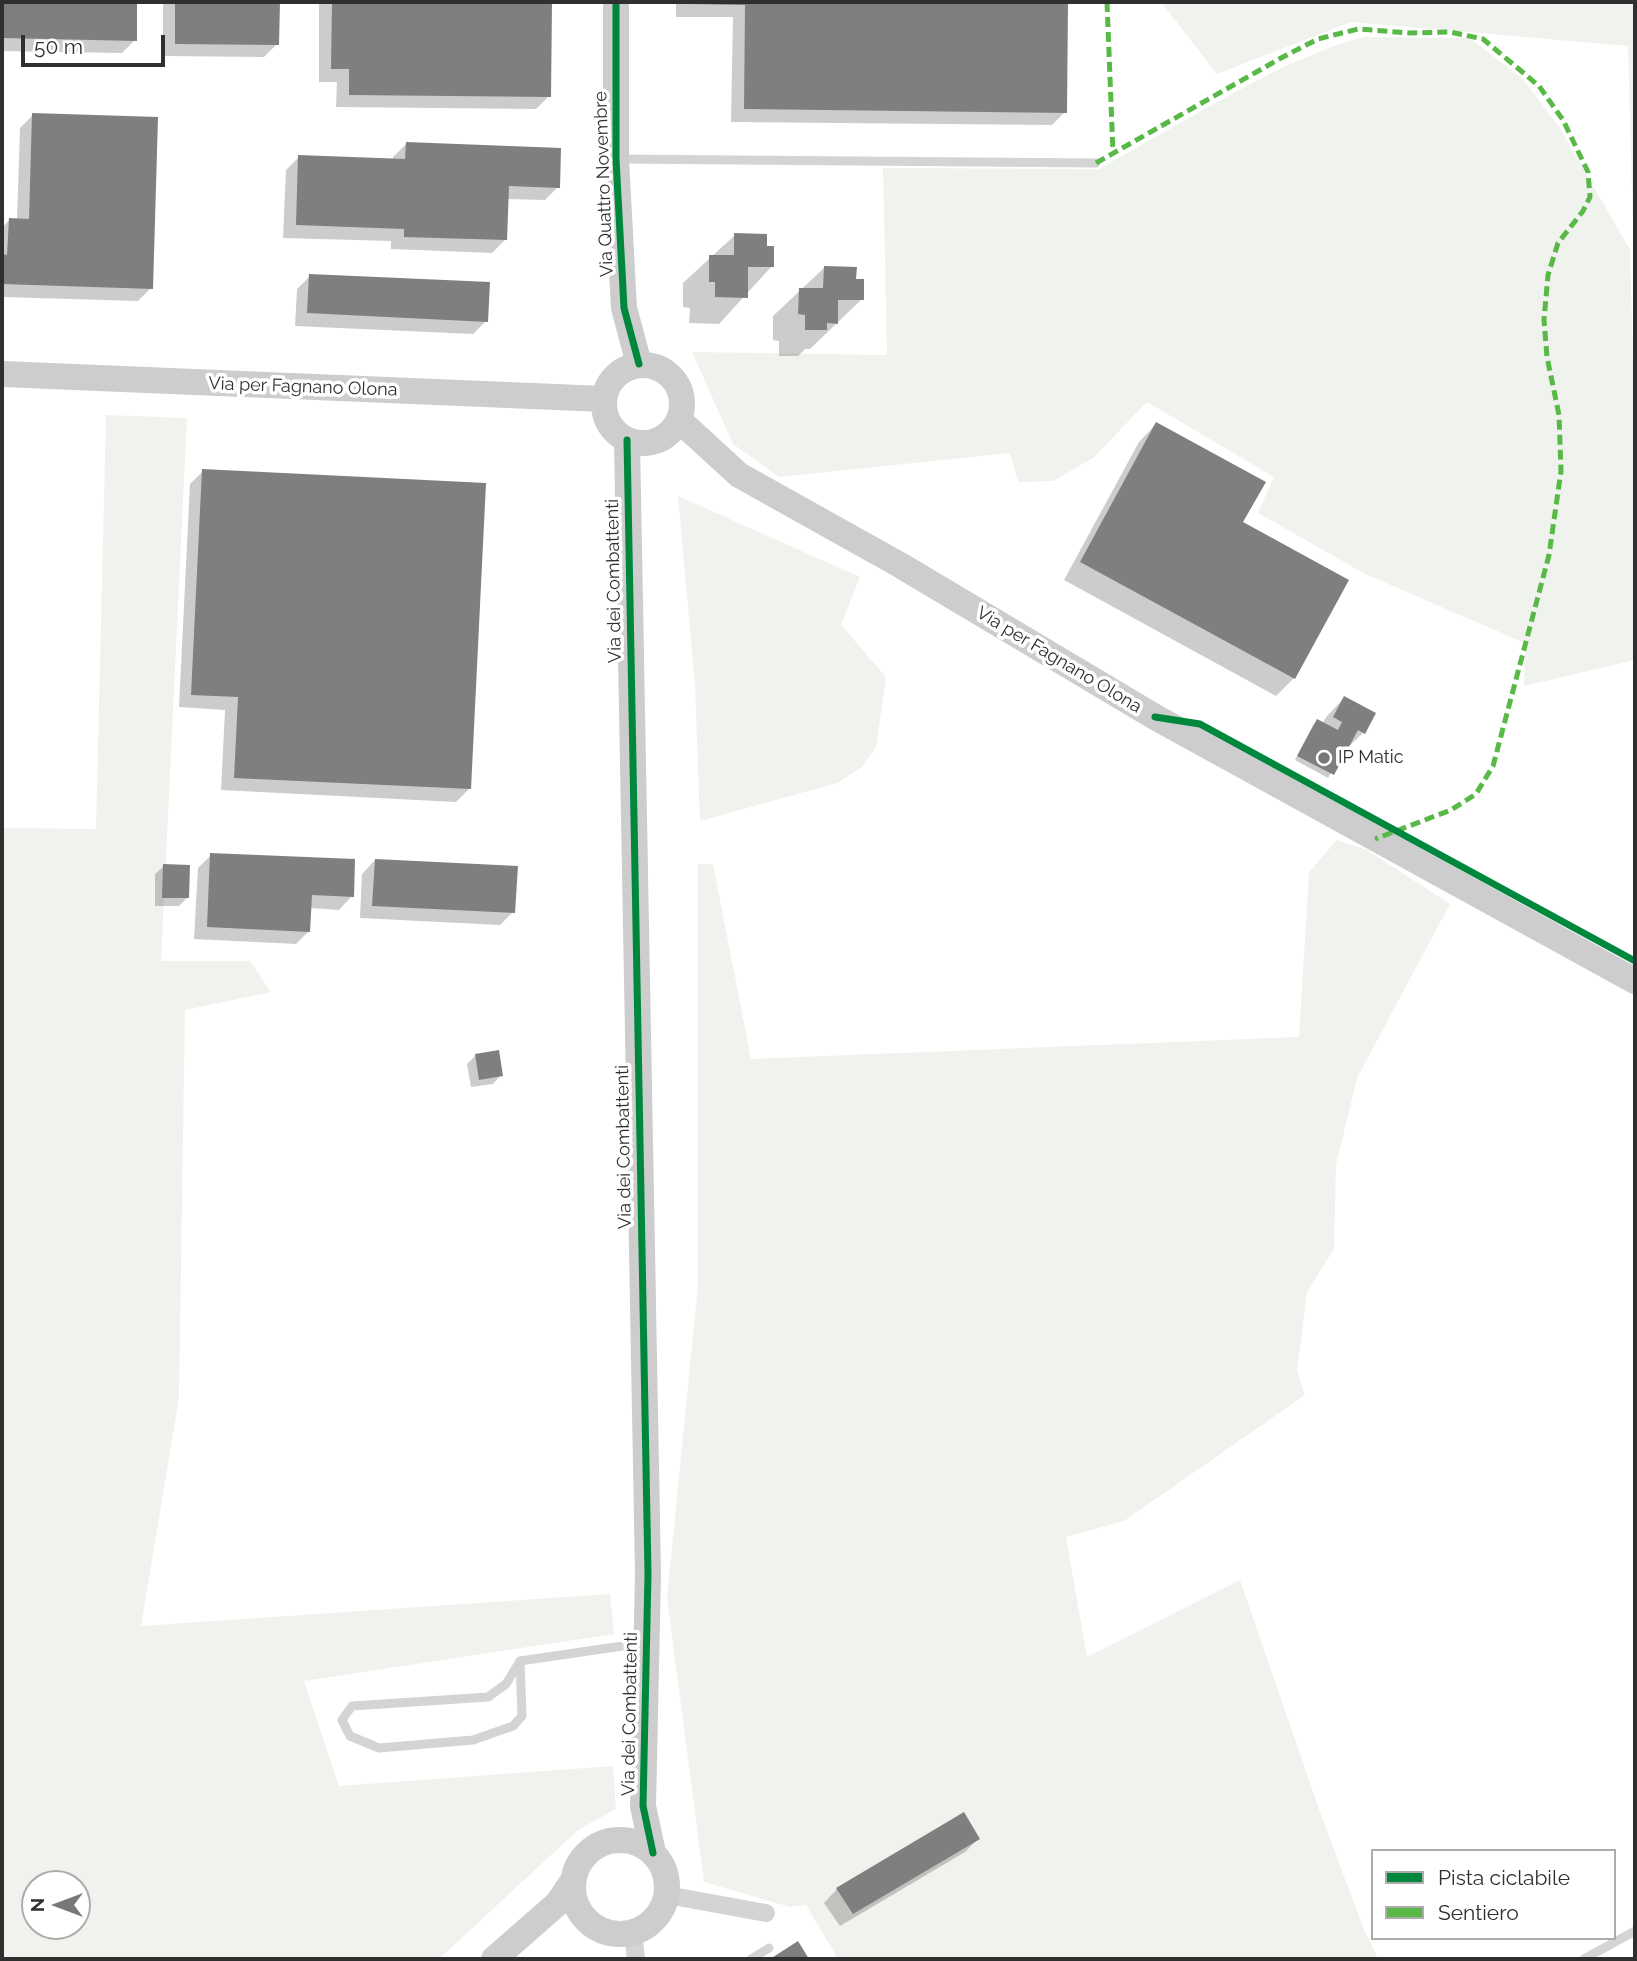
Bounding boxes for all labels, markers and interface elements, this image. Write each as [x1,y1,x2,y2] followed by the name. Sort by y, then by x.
[24,21,168,65] scale bar
[34,34,83,59] text: 50 m
[590,91,618,277] street label: Via Quattro Novembre
[208,373,398,401] street label: Via per Fagnano Olona
[602,499,626,663] street label: Via dei Combattenti
[972,602,1146,718] street label: Via per Fagnano Olona
[1338,747,1404,769] place label: IP Matic
[1316,750,1332,766] marker: IP Matic
[612,1065,636,1229] street label: Via dei Combattenti
[618,1632,642,1796] street label: Via dei Combattenti
[1371,1849,1616,1940] legend
[1438,1865,1570,1890] text: Pista ciclabile
[21,1870,91,1940] north arrow
[26,1898,48,1912] text: N
[1438,1900,1519,1925] text: Sentiero

